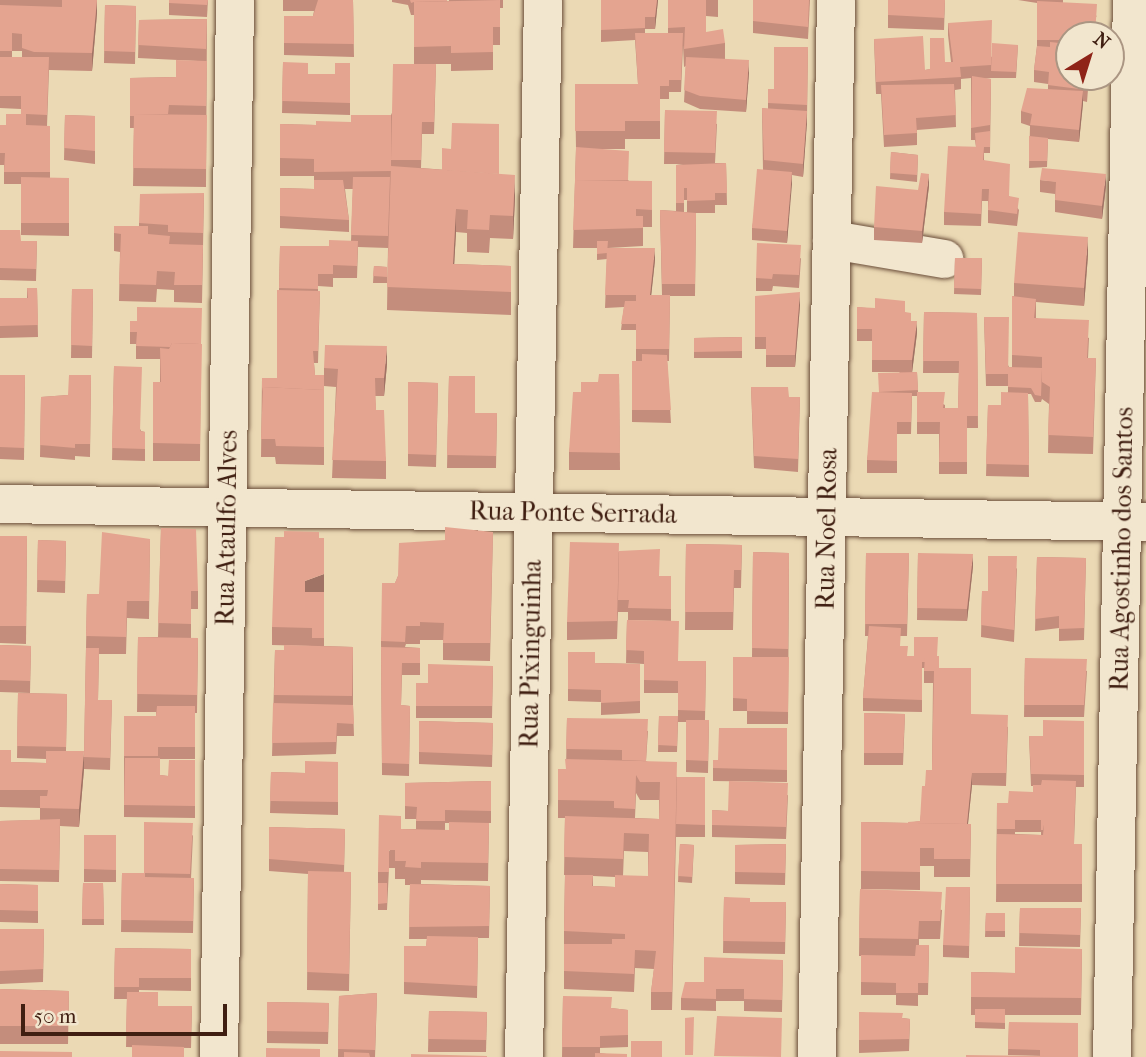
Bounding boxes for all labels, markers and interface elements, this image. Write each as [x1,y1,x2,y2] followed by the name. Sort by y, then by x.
[1055,21,1125,91] north arrow
[1089,28,1114,54] text: N
[1104,407,1140,691] street label: Rua Agostinho dos Santos
[210,430,244,626] street label: Rua Ataulfo Alves
[810,448,844,610] street label: Rua Noel Rosa
[469,496,677,530] street label: Rua Ponte Serrada
[514,559,548,749] street label: Rua Pixinguinha
[24,990,231,1034] scale bar
[34,1004,77,1028] text: 50 m

